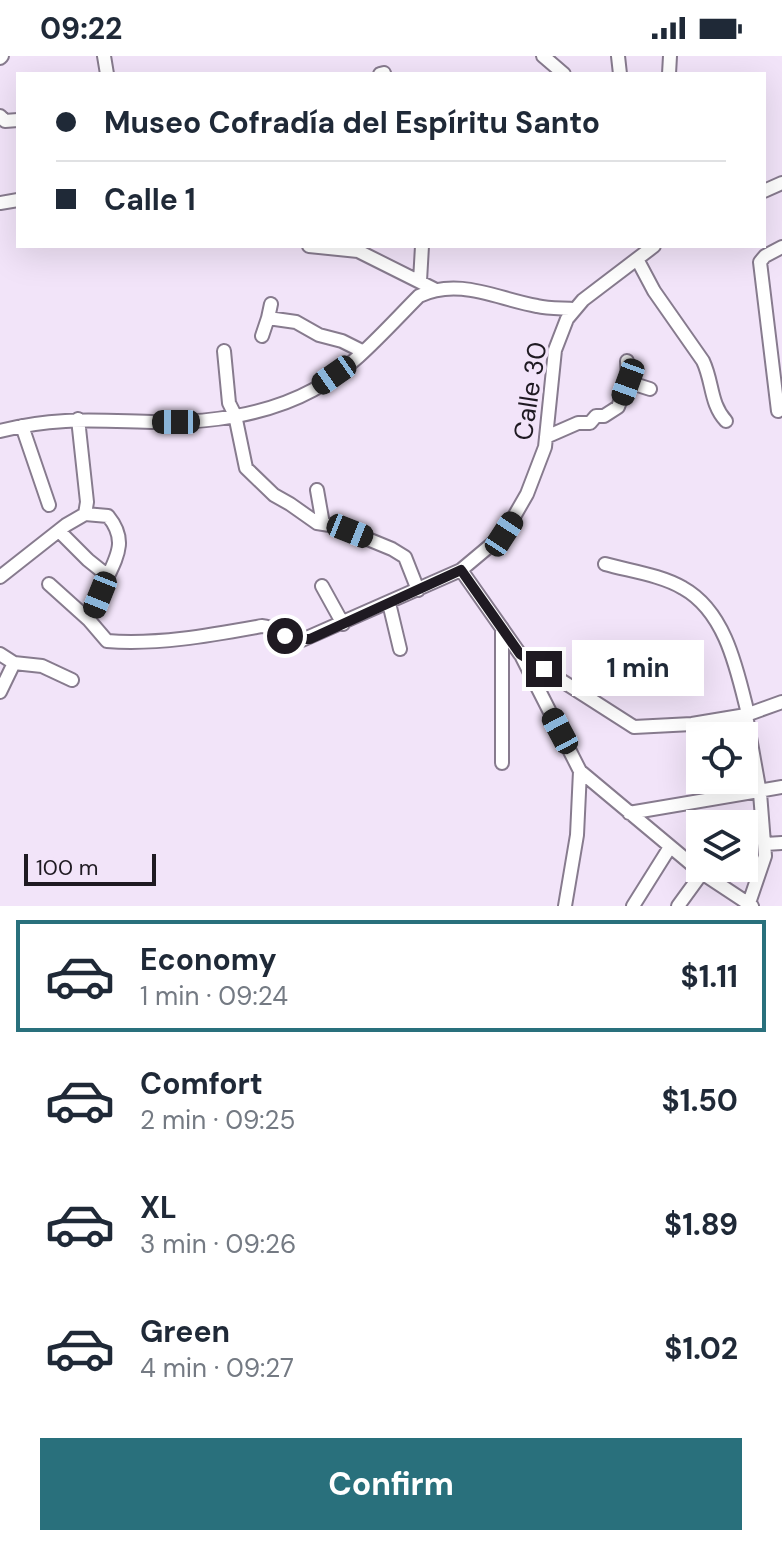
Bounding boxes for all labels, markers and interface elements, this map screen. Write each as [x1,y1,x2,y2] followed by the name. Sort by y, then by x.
[40,9,122,48] text: 09:22
[104,103,600,142] text: Museo Cofradía del Espíritu Santo
[104,180,196,219] text: Calle 1
[505,339,555,443] street label: Calle 30
[307,351,361,399] car
[609,355,647,409] car
[152,410,200,434] car
[481,507,527,561] car
[323,511,377,551] car
[80,568,120,622] car
[267,618,303,654] route start
[572,641,704,697] callout: 1 min
[526,651,562,687] route end
[606,651,670,685] text: 1 min
[538,704,582,758] car
[686,722,758,882] map controls
[686,722,758,794] button: locate
[686,810,758,882] button: layers
[24,850,156,886] scale bar
[36,853,98,882] text: 100 m
[44,940,116,1012] icon: car
[140,940,277,979] text: Economy
[681,957,738,996] text: $1.11
[140,979,288,1013] text: 1 min · 09:24
[44,1064,116,1136] icon: car
[140,1064,263,1103] text: Comfort
[662,1081,738,1120] text: $1.50
[140,1103,295,1137] text: 2 min · 09:25
[44,1188,116,1260] icon: car
[140,1188,177,1227] text: XL
[664,1205,738,1244] text: $1.89
[140,1227,296,1261] text: 3 min · 09:26
[44,1312,116,1384] icon: car
[140,1312,230,1351] text: Green
[664,1329,738,1368] text: $1.02
[140,1351,294,1385] text: 4 min · 09:27
[40,1438,742,1530] button: Confirm

